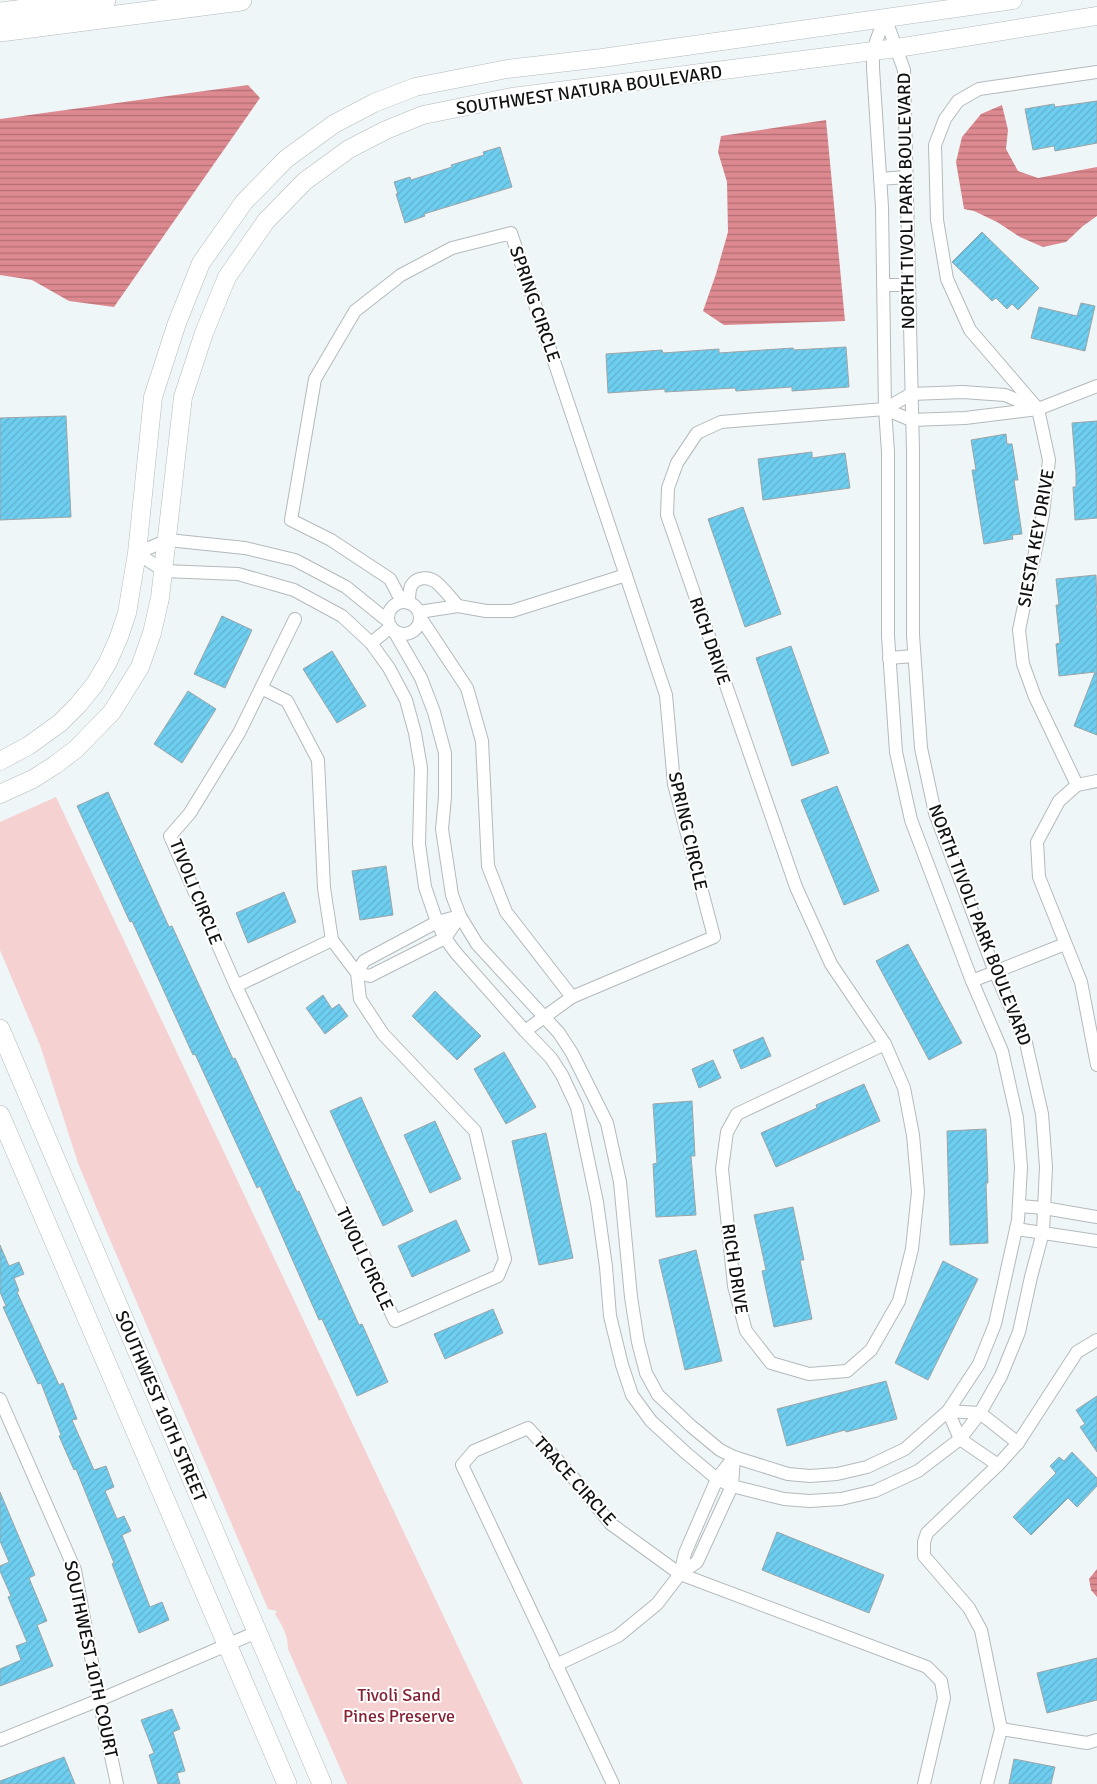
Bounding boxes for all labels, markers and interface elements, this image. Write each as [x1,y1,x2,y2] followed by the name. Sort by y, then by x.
[455,60,723,120] street label: SOUTHWEST NATURA BOULEVARD
[893,72,919,330] street label: NORTH TIVOLI PARK BOULEVARD
[505,243,565,365] street label: SPRING CIRCLE
[1013,467,1059,609] street label: SIESTA KEY DRIVE
[685,594,735,688] street label: RICH DRIVE
[664,770,712,892] street label: SPRING CIRCLE
[924,801,1036,1049] street label: NORTH TIVOLI PARK BOULEVARD
[165,836,227,948] street label: TIVOLI CIRCLE
[331,1204,399,1314] street label: TIVOLI CIRCLE
[717,1222,753,1316] street label: RICH DRIVE
[110,1307,211,1505] street label: SOUTHWEST 10TH STREET
[529,1432,621,1530] street label: TRACE CIRCLE
[59,1558,123,1760] street label: SOUTHWEST 10TH COURT
[343,1684,455,1727] park label: Tivoli Sand Pines Preserve

